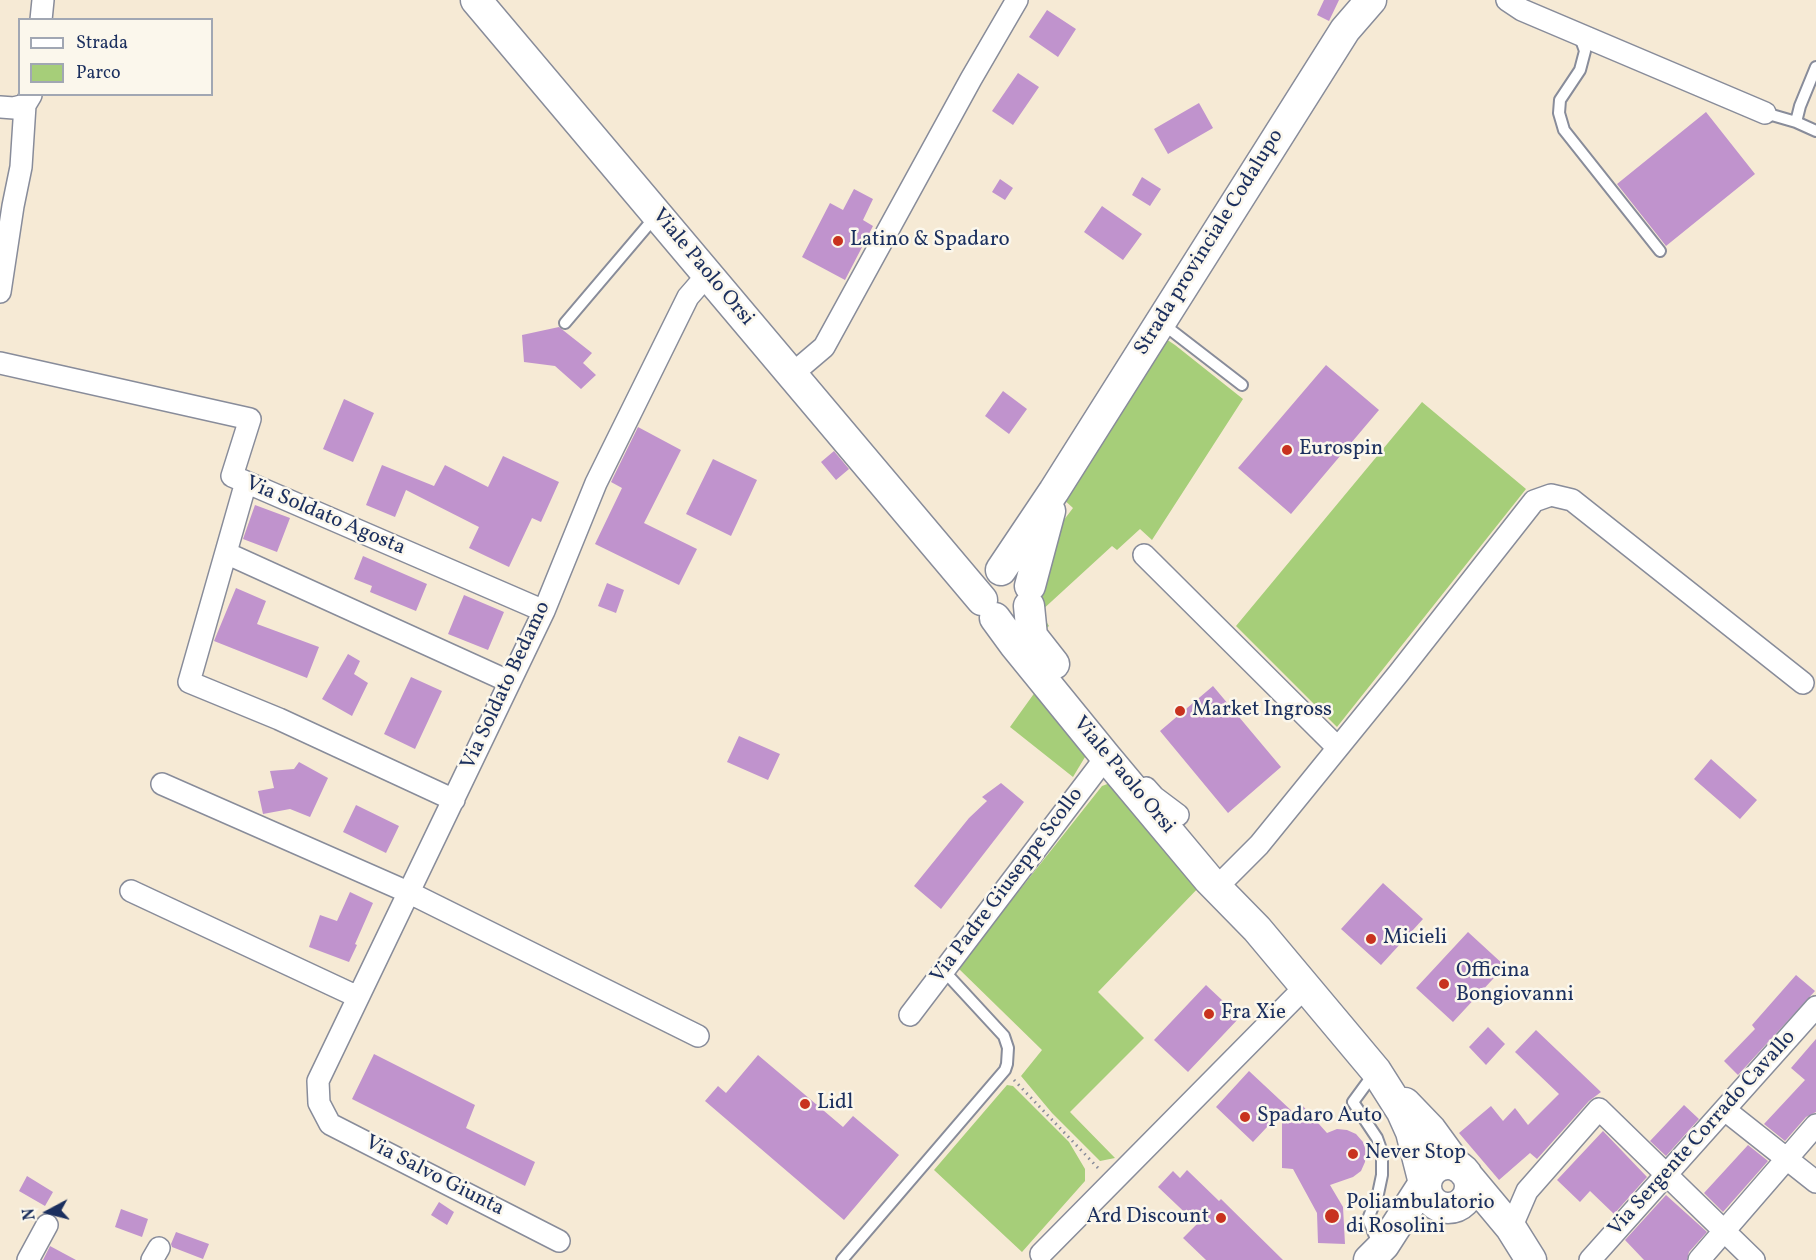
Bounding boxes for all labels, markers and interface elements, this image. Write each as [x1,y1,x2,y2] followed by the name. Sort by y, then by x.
[18,18,213,96] legend
[76,31,128,56] text: Strada
[76,61,121,86] text: Parco
[1130,125,1290,361] street label: Strada provinciale Codalupo
[646,204,758,332] street label: Viale Paolo Orsi
[850,228,1010,254] place label: Latino & Spadaro
[831,234,845,248] marker: Latino & Spadaro
[1299,437,1383,463] place label: Eurospin
[1280,443,1294,457] marker: Eurospin
[241,472,409,562] street label: Via Soldato Agosta
[457,598,557,774] street label: Via Soldato Bedamo
[1192,698,1332,724] place label: Market Ingross
[1173,704,1187,718] marker: Market Ingross
[1067,712,1179,840] street label: Viale Paolo Orsi
[926,783,1090,989] street label: Via Padre Giuseppe Scollo
[1383,926,1447,952] place label: Micieli
[1364,932,1378,946] marker: Micieli
[1456,959,1574,1009] place label: Officina Bongiovanni
[1437,977,1451,991] marker: Officina Bongiovanni
[1221,1001,1286,1027] place label: Fra Xie
[1202,1007,1216,1021] marker: Fra Xie
[1604,1026,1802,1242] street label: Via Sergente Corrado Cavallo
[817,1091,853,1117] place label: Lidl
[798,1097,812,1111] marker: Lidl
[1257,1104,1382,1130] place label: Spadaro Auto
[1238,1110,1252,1124] marker: Spadaro Auto
[360,1131,508,1223] street label: Via Salvo Giunta
[1365,1141,1466,1167] place label: Never Stop
[1346,1147,1360,1161] marker: Never Stop
[18,1182,78,1242] north arrow
[1346,1191,1495,1241] place label: Poliambulatorio di Rosolini
[1086,1205,1209,1231] place label: Ard Discount
[19,1207,42,1221] text: N
[1323,1207,1341,1225] marker: Poliambulatorio di Rosolini
[1214,1211,1228,1225] marker: Ard Discount

